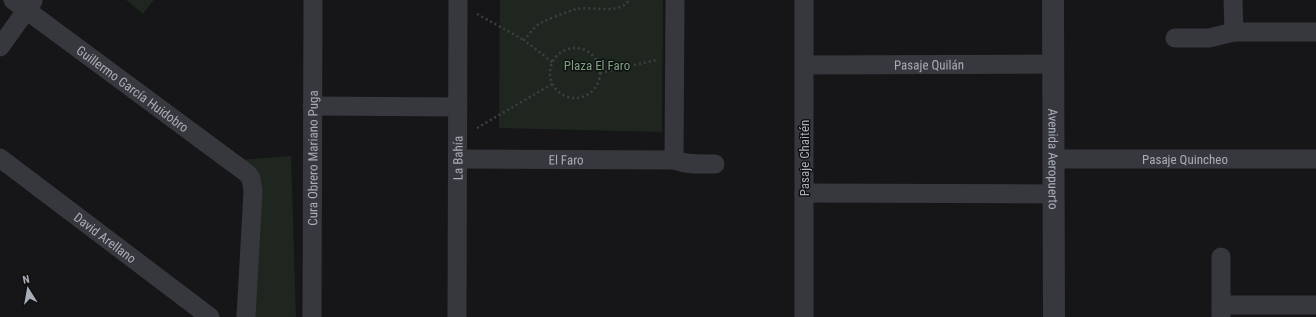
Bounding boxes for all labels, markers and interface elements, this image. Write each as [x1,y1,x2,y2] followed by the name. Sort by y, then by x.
[74,42,192,135] street label: Guillermo García Huidobro
[894,57,964,72] street label: Pasaje Quilán
[564,58,630,73] park label: Plaza El Faro
[305,90,320,226] street label: Cura Obrero Mariano Puga
[1046,108,1061,210] street label: Avenida Aeropuerto
[797,120,812,196] street label: Pasaje Chaitén
[450,136,465,180] street label: La Bahía
[548,152,584,167] street label: El Faro
[1142,152,1228,167] street label: Pasaje Quincheo
[71,209,139,266] street label: David Arellano
[8,269,48,309] north arrow
[22,273,31,287] text: N

